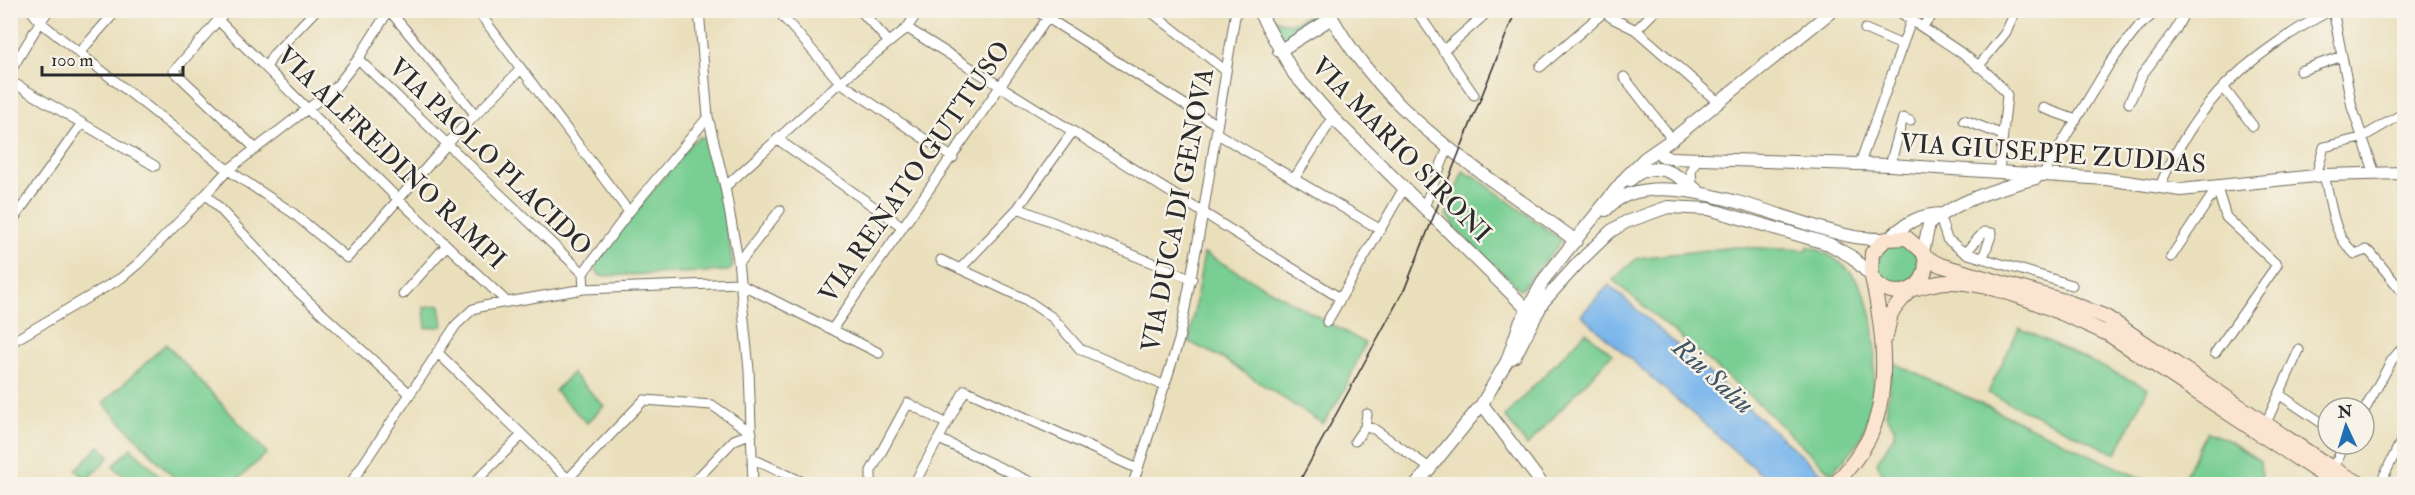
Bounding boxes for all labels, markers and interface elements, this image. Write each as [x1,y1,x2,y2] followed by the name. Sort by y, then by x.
[812,35,1018,309] street label: VIA RENATO GUTTUSO
[42,39,183,77] scale bar
[270,40,512,276] street label: VIA ALFREDINO RAMPI
[51,49,94,72] text: 100 m
[1304,51,1498,249] street label: VIA MARIO SIRONI
[382,52,598,262] street label: VIA PAOLO PLACIDO
[1135,65,1221,355] street label: VIA DUCA DI GENOVA
[1899,127,2207,181] street label: VIA GIUSEPPE ZUDDAS
[1665,330,1761,421] water label: Riu Saliu
[2316,396,2376,456] north arrow
[2336,402,2354,423] text: N

